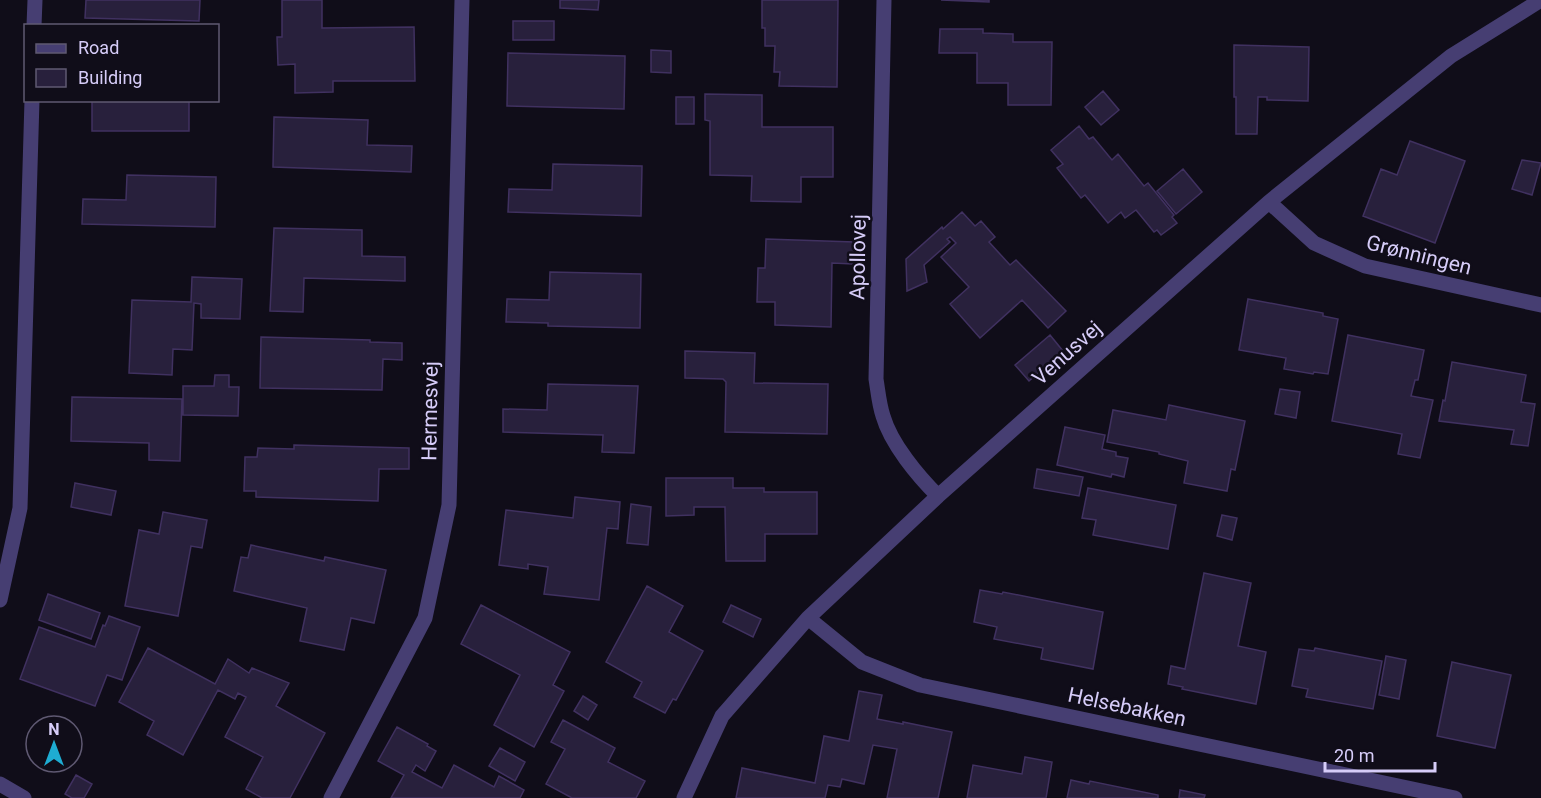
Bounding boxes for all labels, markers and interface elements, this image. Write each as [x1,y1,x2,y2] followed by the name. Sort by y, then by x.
[24,24,219,102] legend
[78,37,119,58] text: Road
[78,67,142,88] text: Building
[845,214,871,300] street label: Apollovej
[1364,230,1474,280] street label: Grønningen
[1028,316,1106,390] street label: Venusvej
[417,361,443,461] street label: Hermesvej
[1066,683,1188,731] street label: Helsebakken
[24,714,84,774] north arrow
[48,720,60,739] text: N
[1325,735,1434,773] scale bar
[1334,745,1374,766] text: 20 m

